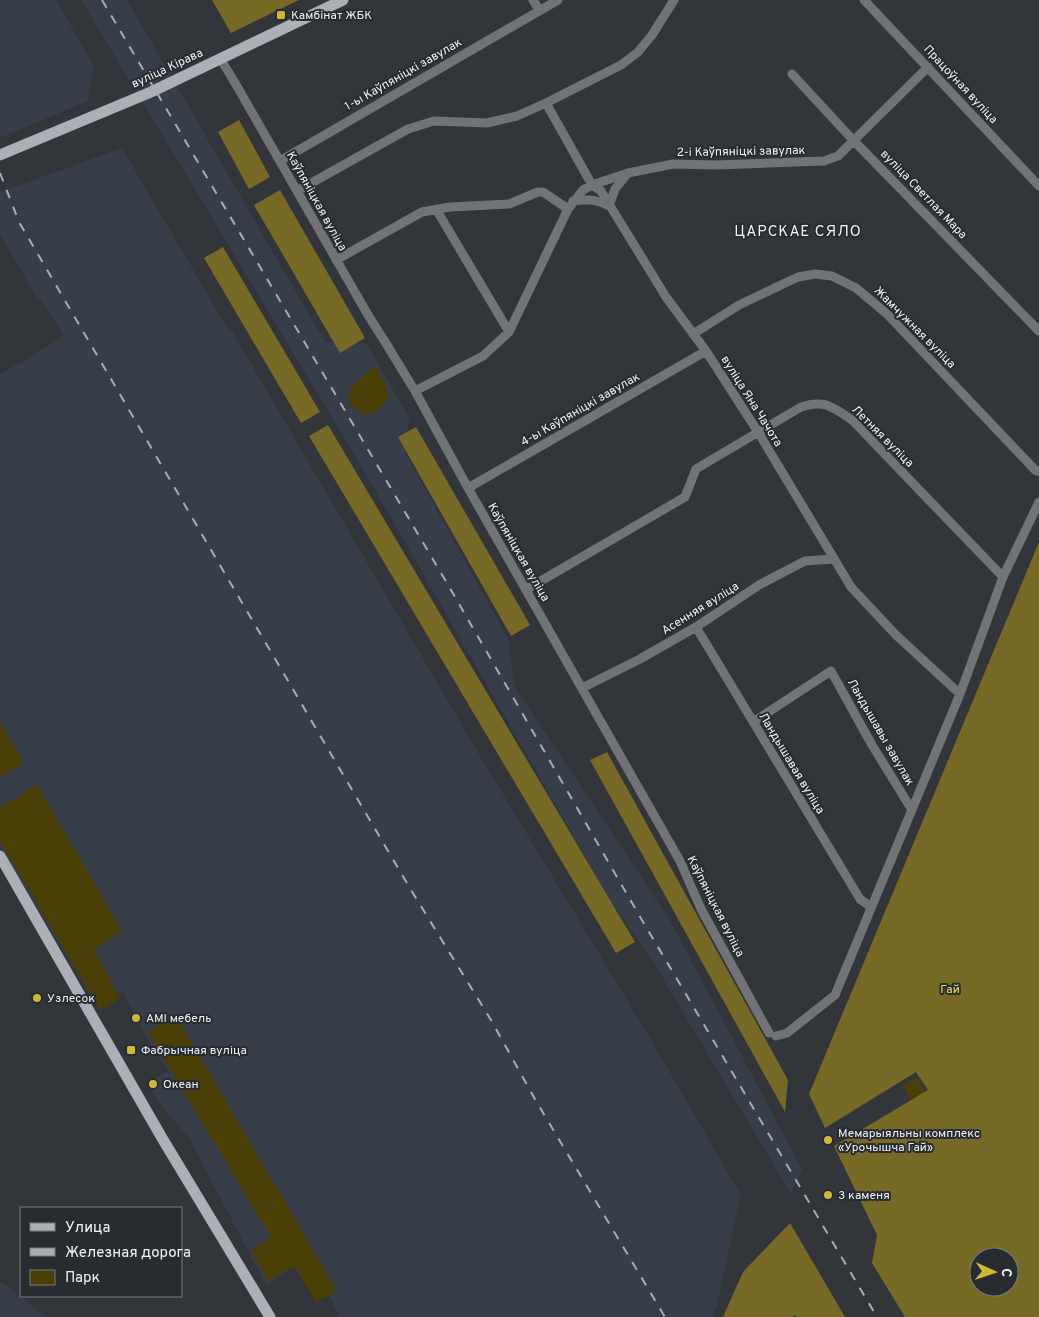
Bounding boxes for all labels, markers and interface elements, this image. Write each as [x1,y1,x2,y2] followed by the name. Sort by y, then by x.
[291,8,372,24] place label: Камбінат ЖБК
[275,9,287,21] marker: Камбінат ЖБК
[342,35,465,115] street label: 1-ы Каўпяніцкі завулак
[920,42,1001,127] street label: Працоўная вуліца
[129,45,206,92] street label: вуліца Кірава
[677,143,806,161] street label: 2-і Каўпяніцкі завулак
[876,147,970,243] street label: вуліца Светлая Мара
[282,149,350,254] street label: Каўпяніцкая вуліца
[734,223,862,242] district label: ЦАРСКАЕ СЯЛО
[870,283,959,372] street label: Жамчужная вуліца
[717,353,786,450] street label: вуліца Яна Чачота
[518,369,643,451] street label: 4-ы Каўпяніцкі завулак
[848,402,917,471] street label: Летняя вуліца
[483,500,553,605] street label: Каўпяніцкая вуліца
[659,579,742,639] street label: Асенняя вуліца
[843,676,917,789] street label: Ландышавы завулак
[754,710,828,817] street label: Ландышавая вуліца
[683,853,748,960] street label: Каўпяніцкая вуліца
[940,982,960,998] park label: Гай
[47,991,95,1007] place label: Узлесок
[31,992,43,1004] marker: Узлесок
[146,1011,211,1027] place label: AMI мебель
[130,1012,142,1024] marker: AMI мебель
[141,1043,247,1059] place label: Фабрычная вуліца
[125,1044,137,1056] marker: Фабрычная вуліца
[163,1077,199,1093] place label: Океан
[147,1078,159,1090] marker: Океан
[838,1126,980,1156] place label: Мемарыяльны комплекс «Урочышча Гай»
[822,1134,834,1146] marker: Мемарыяльны комплекс «Урочышча Гай»
[838,1188,890,1204] place label: 3 каменя
[822,1189,834,1201] marker: 3 каменя
[20,1207,182,1297] legend
[65,1219,110,1238] text: Улица
[65,1244,191,1263] text: Железная дорога
[969,1247,1019,1297] north arrow
[997,1268,1014,1278] text: С
[65,1269,100,1288] text: Парк

